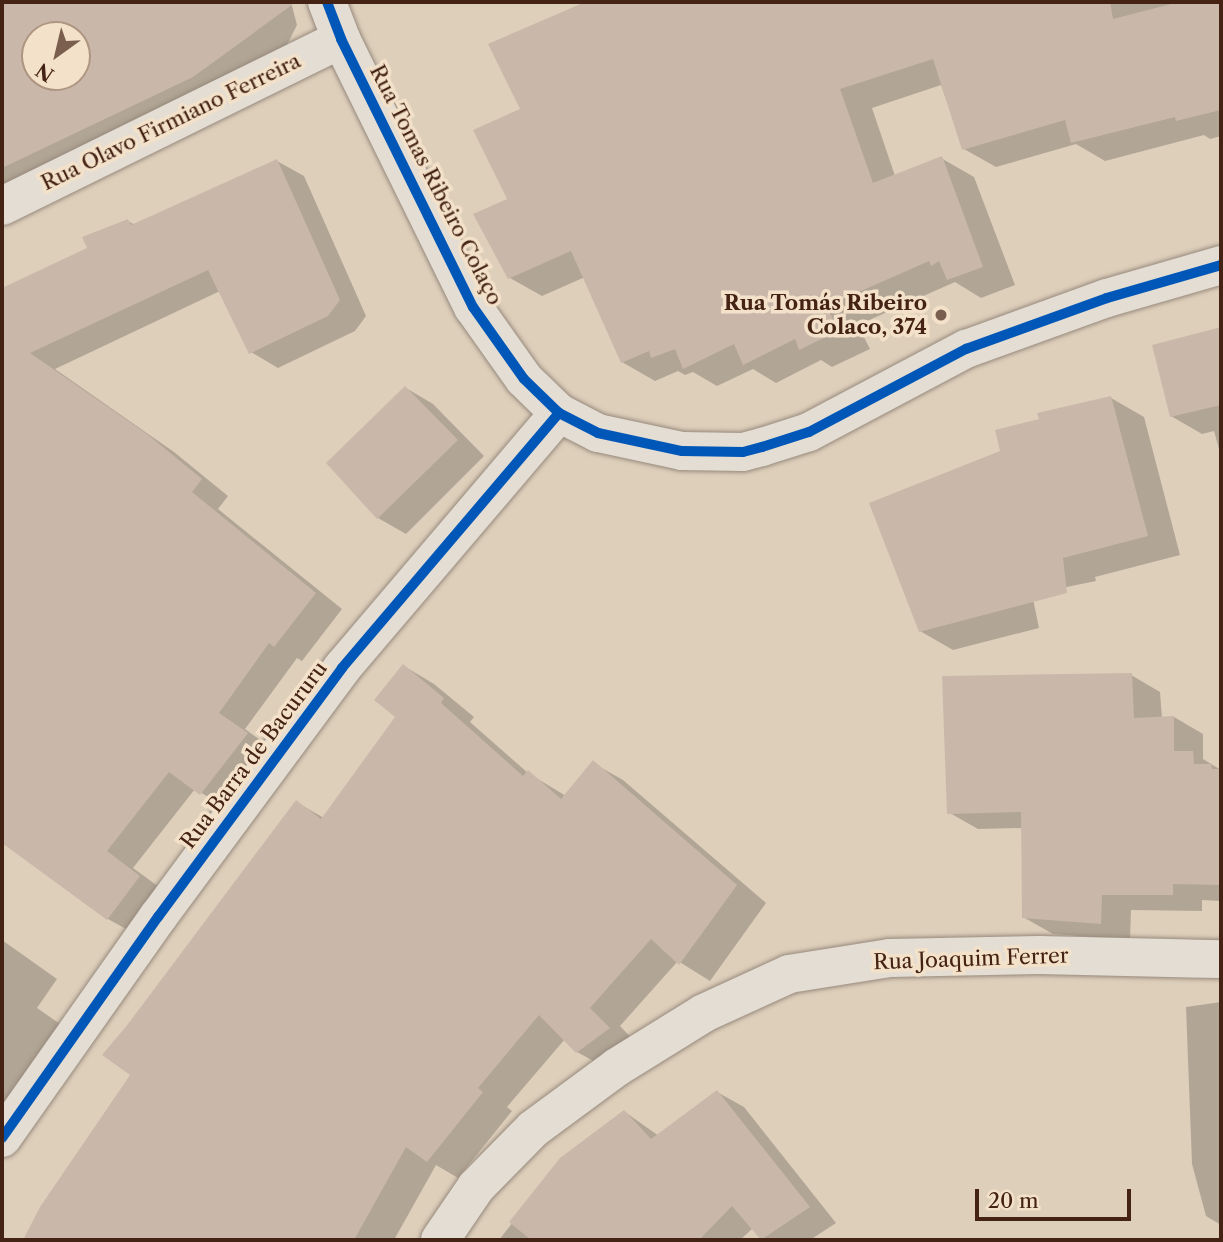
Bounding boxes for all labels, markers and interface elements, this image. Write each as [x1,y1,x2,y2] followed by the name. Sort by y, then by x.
[21,21,91,91] north arrow
[37,48,305,196] street label: Rua Olavo Firmiano Ferreira
[32,58,58,86] text: N
[364,60,508,310] street label: Rua Tomas Ribeiro Colaço
[723,290,927,340] place label: Rua Tomás Ribeiro Colaco, 374
[933,307,949,323] marker: Rua Tomás Ribeiro Colaco, 374
[175,656,333,854] street label: Rua Barra de Bacururu
[873,943,1069,975] street label: Rua Joaquim Ferrer
[978,1176,1134,1220] scale bar
[988,1188,1039,1213] text: 20 m

